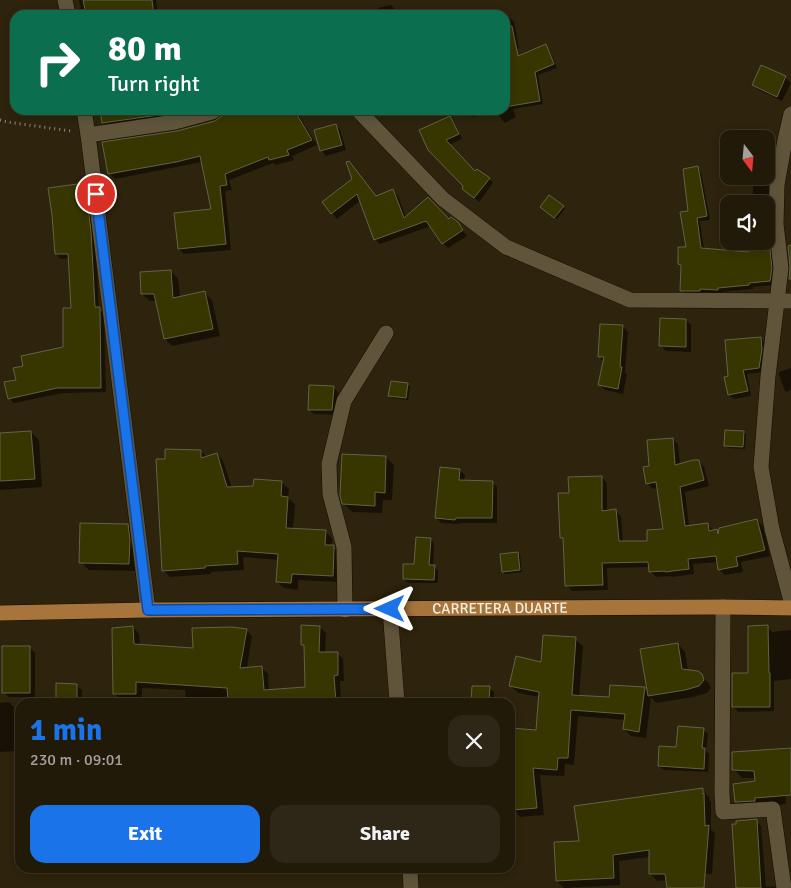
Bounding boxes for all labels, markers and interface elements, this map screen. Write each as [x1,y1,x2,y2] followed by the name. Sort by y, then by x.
[108,27,182,70] text: 80 m
[25,30,90,95] icon: right
[108,70,200,97] text: Turn right
[720,130,775,185] north arrow
[720,130,775,250] map controls
[75,173,117,215] pin
[82,180,110,208] icon: arrive
[720,195,775,250] button: sound
[363,582,415,634] position arrow
[432,599,568,618] street label: CARRETERA DUARTE
[30,712,102,749] text: 1 min
[448,715,500,767] button: close
[30,750,123,770] text: 230 m · 09:01
[30,805,260,863] button: Exit
[270,805,500,863] button: Share

